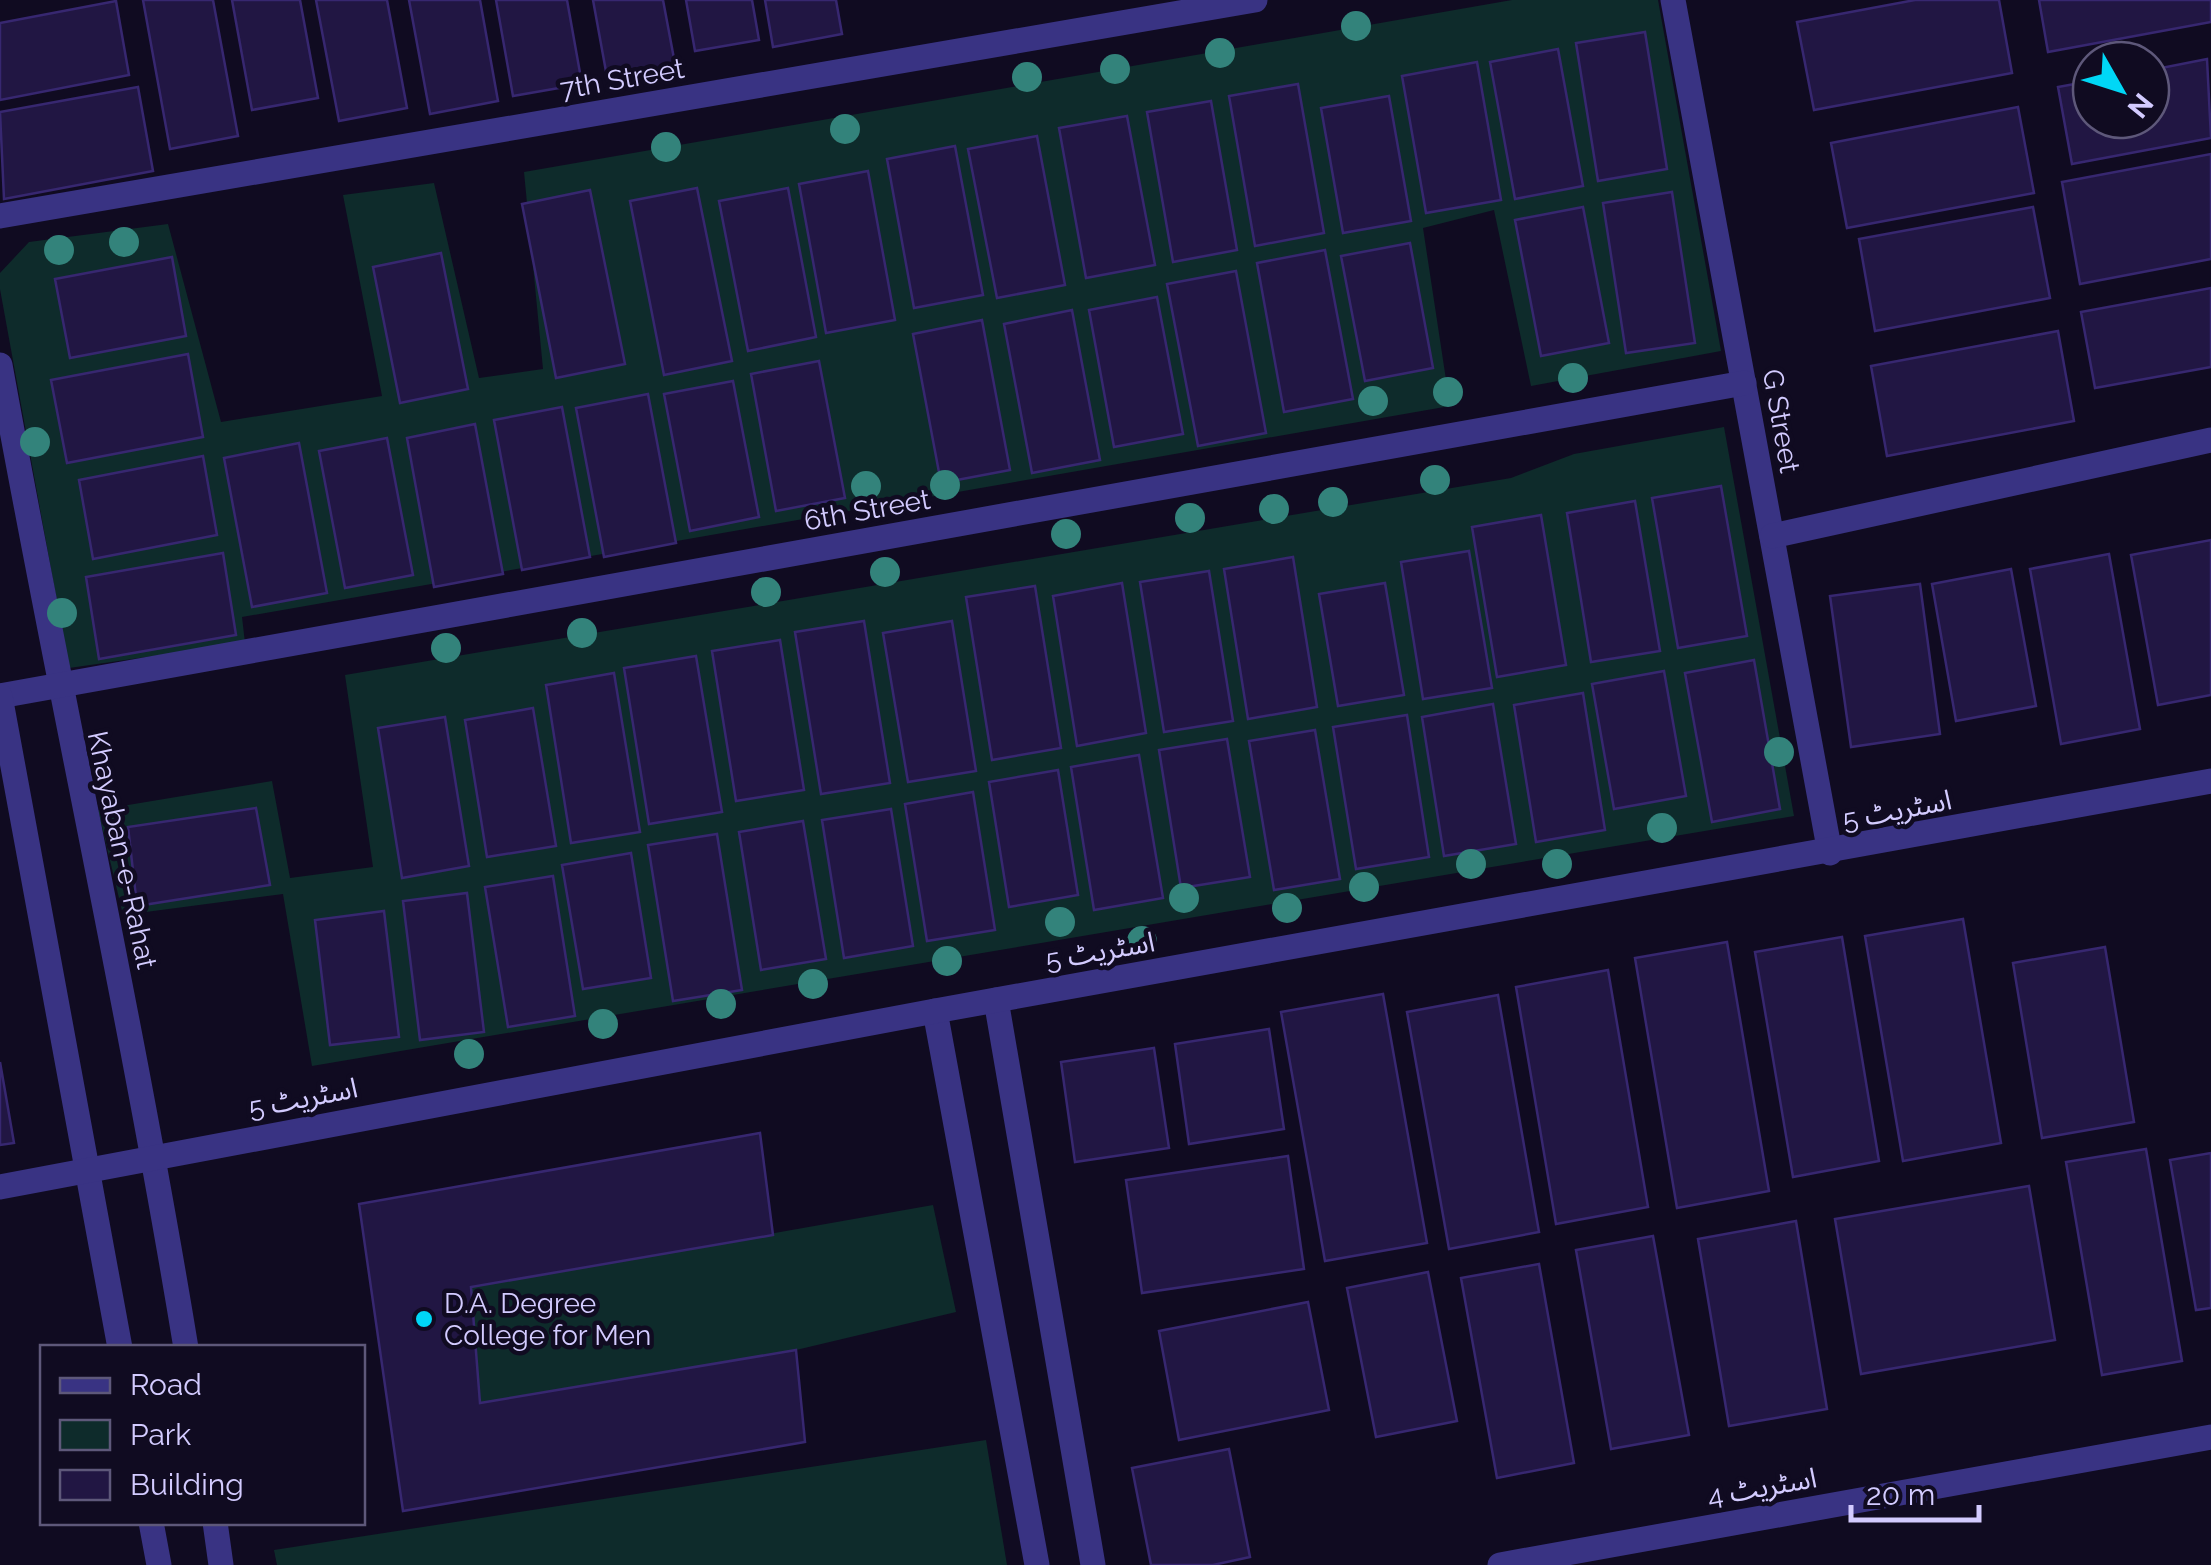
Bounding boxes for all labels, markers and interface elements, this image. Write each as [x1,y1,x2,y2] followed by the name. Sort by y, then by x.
[2071,40,2171,140] north arrow
[557,52,687,106] street label: 7th Street
[2120,87,2160,124] text: N
[1756,367,1806,476] street label: G Street
[801,483,933,537] street label: 6th Street
[81,728,163,973] street label: Khayaban-e-Rahat
[1840,783,1954,837] street label: اسٹریٹ 5
[1043,925,1157,977] street label: اسٹریٹ 5
[246,1071,360,1125] street label: اسٹریٹ 5
[444,1287,651,1352] place label: D.A. Degree College for Men
[413,1308,435,1330] marker: D.A. Degree College for Men
[40,1345,365,1525] legend
[130,1367,202,1402] text: Road
[130,1417,191,1452] text: Park
[1851,1460,1978,1522] scale bar
[1705,1461,1819,1513] street label: اسٹریٹ 4
[130,1467,244,1502] text: Building
[1866,1477,1935,1512] text: 20 m

